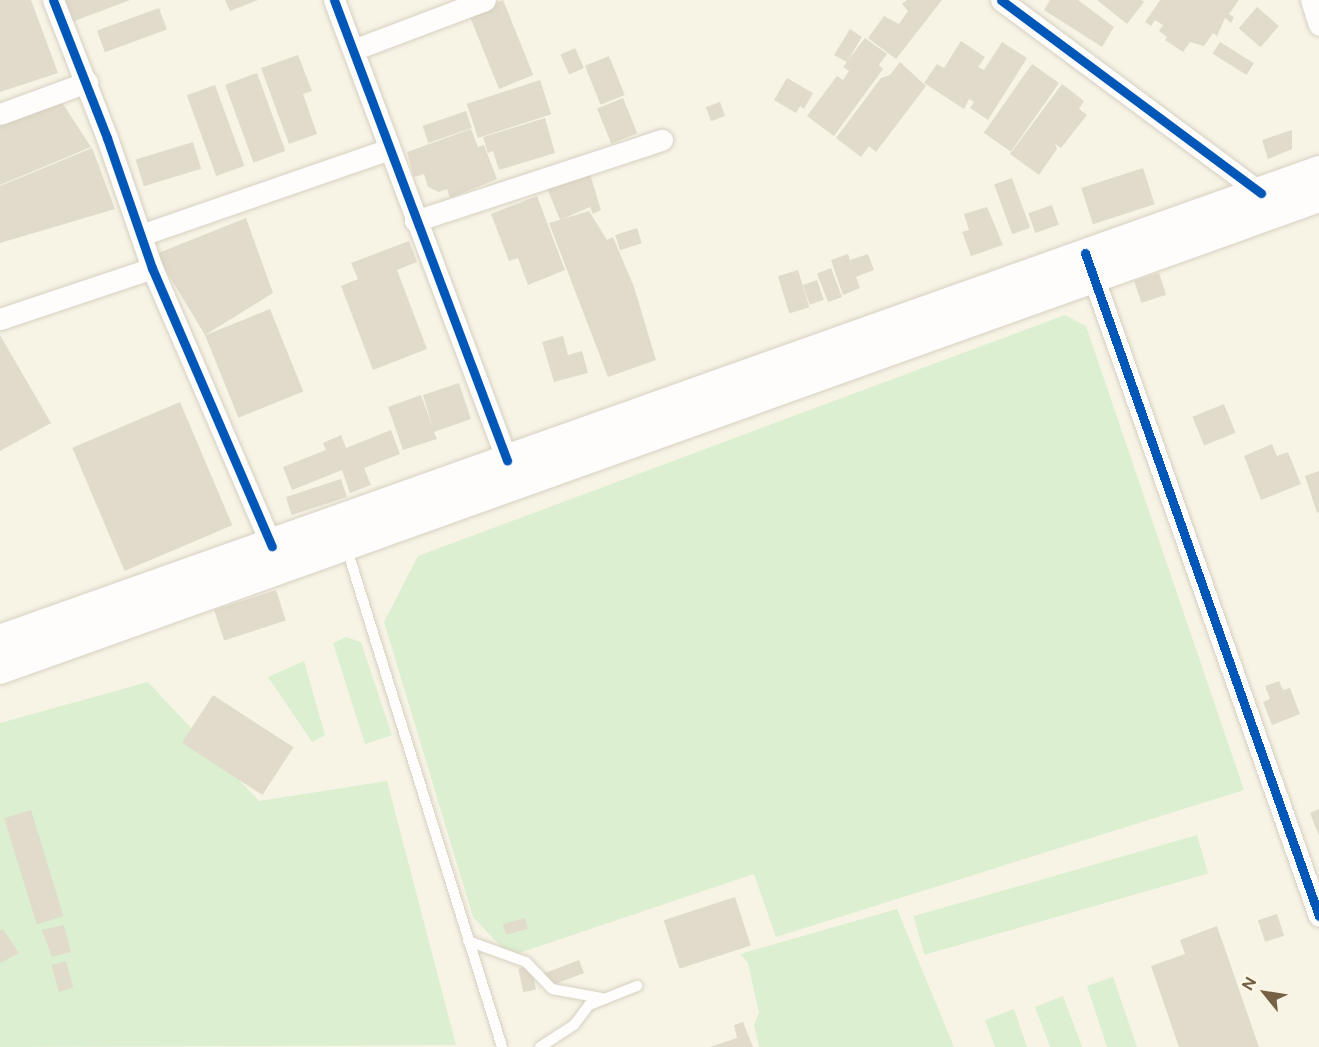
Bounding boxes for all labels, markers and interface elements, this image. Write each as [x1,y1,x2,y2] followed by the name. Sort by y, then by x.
[1235,963,1295,1023] north arrow
[1238,974,1260,994] text: N

